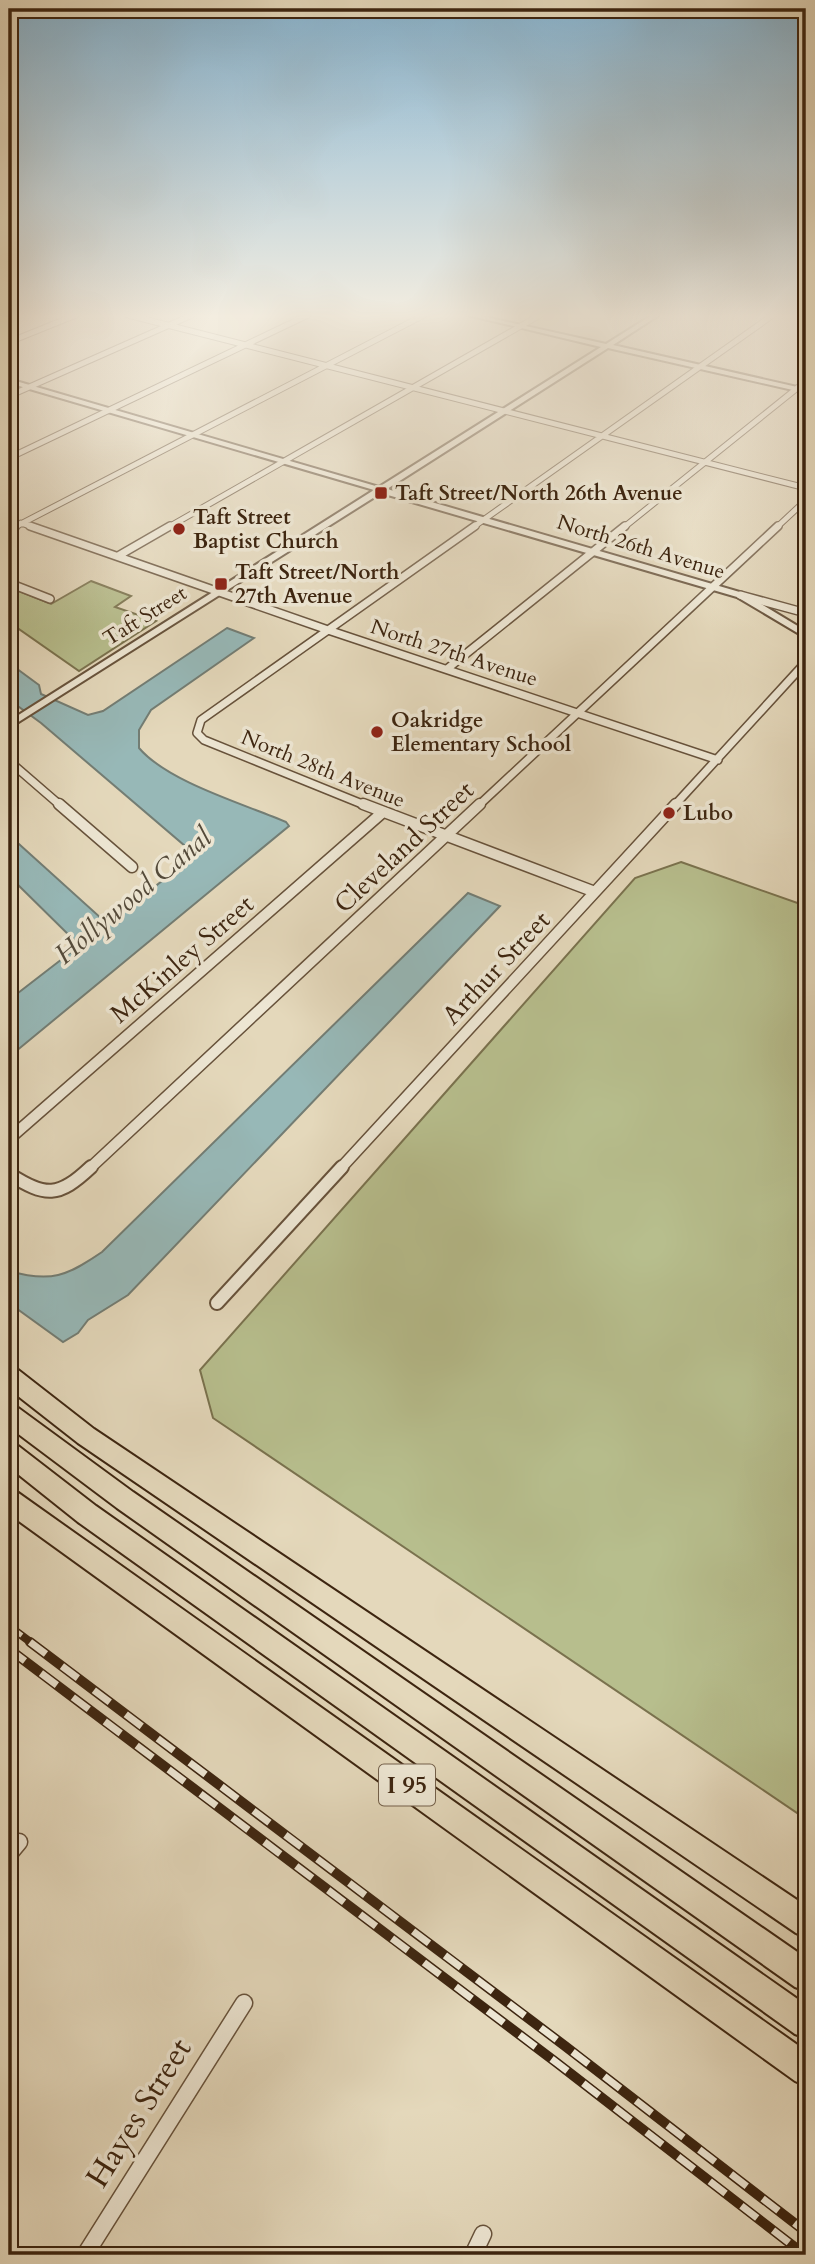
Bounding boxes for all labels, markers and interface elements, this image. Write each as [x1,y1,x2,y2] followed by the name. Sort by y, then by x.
[395,479,683,508] place label: Taft Street/North 26th Avenue
[373,485,389,501] marker: Taft Street/North 26th Avenue
[193,503,338,556] place label: Taft Street Baptist Church
[553,508,729,586] street label: North 26th Avenue
[171,521,187,537] marker: Taft Street Baptist Church
[235,558,399,611] place label: Taft Street/North 27th Avenue
[213,576,229,592] marker: Taft Street/North 27th Avenue
[98,579,193,653] street label: Taft Street
[367,612,541,694] street label: North 27th Avenue
[391,706,571,759] place label: Oakridge Elementary School
[237,723,409,815] street label: North 28th Avenue
[369,724,385,740] marker: Oakridge Elementary School
[327,773,481,921] street label: Cleveland Street
[683,799,733,828] place label: Lubo
[661,805,677,821] marker: Lubo
[46,818,221,973] water label: Hollywood Canal
[103,887,261,1031] street label: McKinley Street
[434,903,558,1033] street label: Arthur Street
[379,1764,435,1806] road number: I 95
[76,2030,202,2196] street label: Hayes Street

